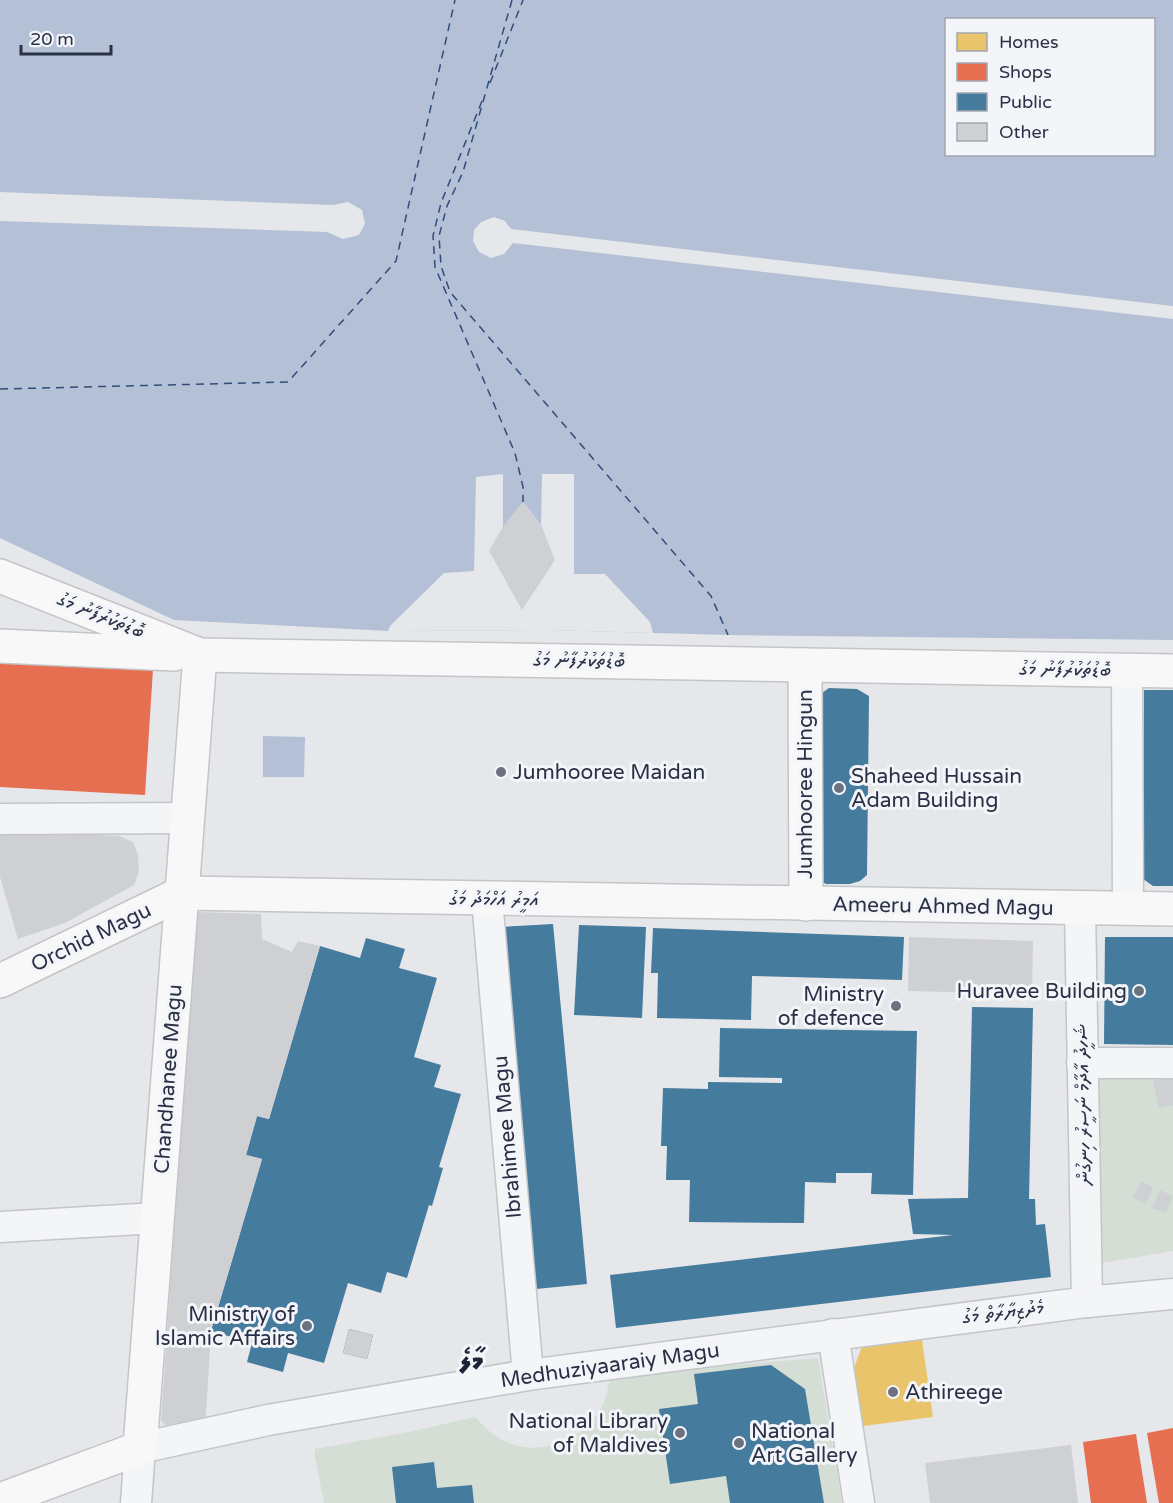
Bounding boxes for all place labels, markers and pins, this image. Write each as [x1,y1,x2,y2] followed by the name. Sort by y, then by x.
[513,760,705,785] place label: Jumhooree Maidan
[851,764,1022,813] place label: Shaheed Hussain Adam Building
[494,765,508,779] marker: Jumhooree Maidan
[832,781,846,795] marker: Shaheed Hussain Adam Building
[957,979,1127,1004] place label: Huravee Building
[778,982,884,1031] place label: Ministry of defence
[1132,984,1146,998] marker: Huravee Building
[889,999,903,1013] marker: Ministry of defence
[155,1302,295,1351] place label: Ministry of Islamic Affairs
[300,1319,314,1333] marker: Ministry of Islamic Affairs
[905,1380,1003,1405] place label: Athireege
[886,1385,900,1399] marker: Athireege
[509,1409,668,1458] place label: National Library of Maldives
[751,1419,857,1468] place label: National Art Gallery
[673,1426,687,1440] marker: National Library of Maldives
[732,1436,746,1450] marker: National Art Gallery

